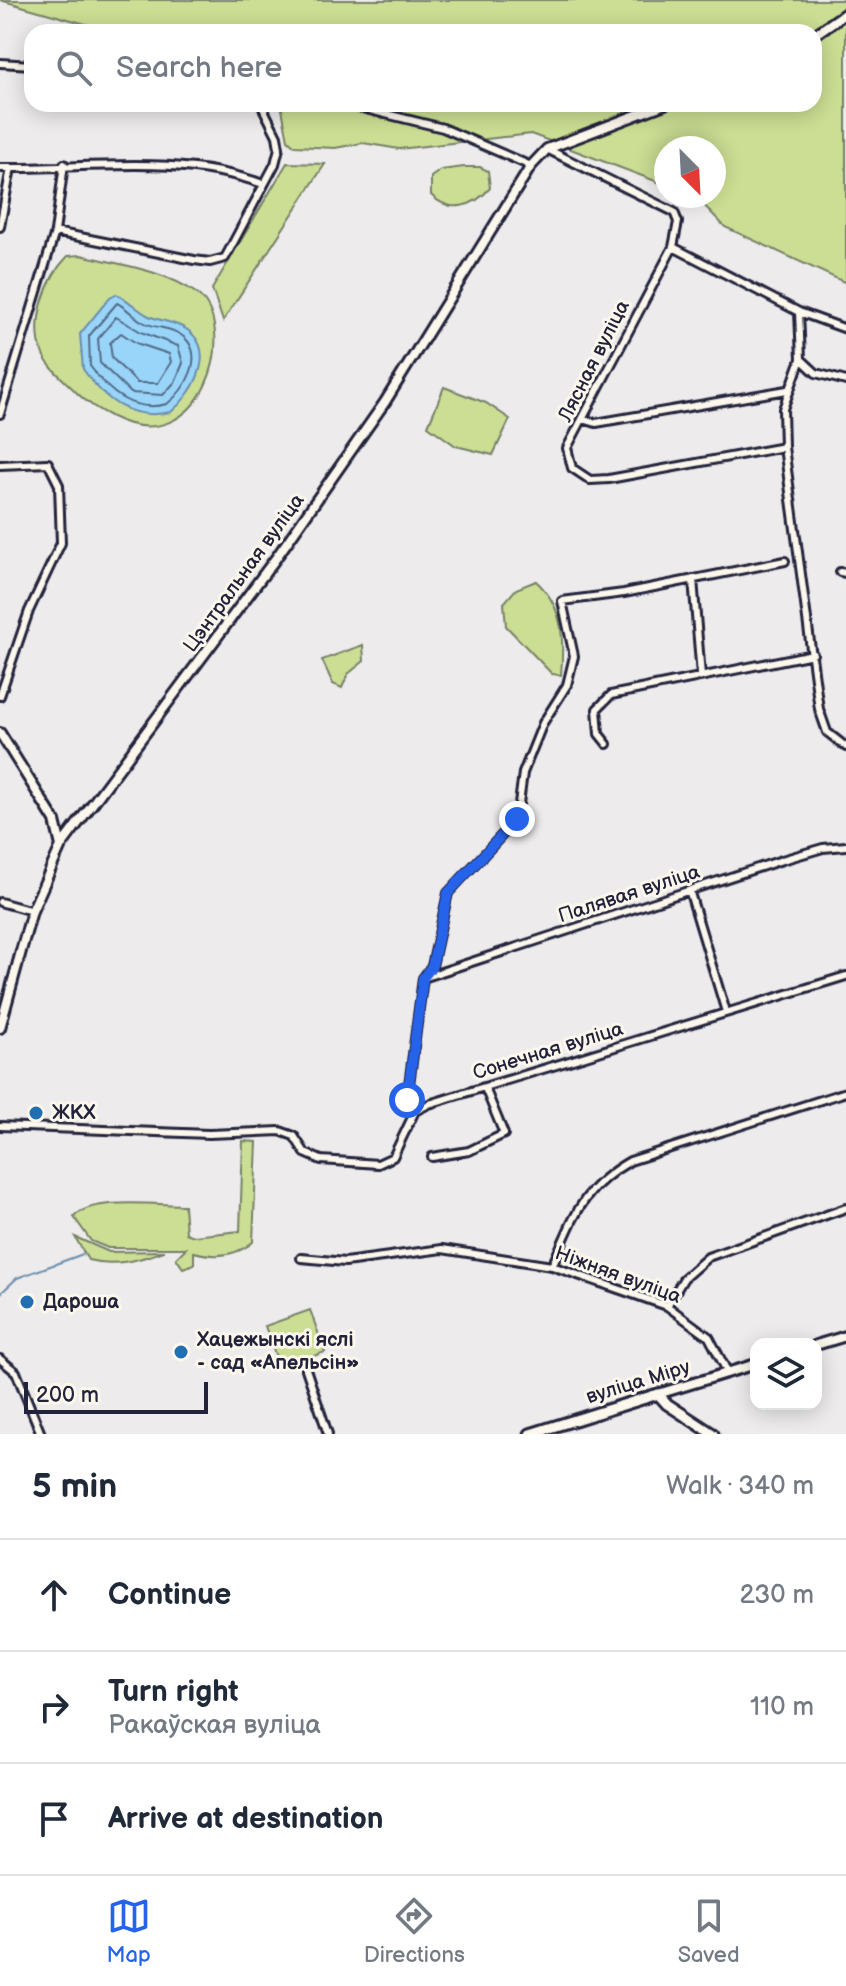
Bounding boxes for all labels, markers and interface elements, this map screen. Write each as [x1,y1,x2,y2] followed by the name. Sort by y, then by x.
[24,24,822,112] search box
[52,46,96,90] icon: search
[116,50,282,86] text: Search here
[654,136,726,208] north arrow
[553,296,635,427] street label: Лясная вуліца
[179,489,310,657] street label: Цэнтральная вуліца
[499,801,535,837] route end
[555,860,703,928] street label: Палявая вуліца
[470,1017,626,1085] street label: Сонечная вуліца
[389,1082,425,1118] route start
[52,1101,96,1125] place label: ЖКХ
[27,1104,45,1122] marker: ЖКХ
[552,1241,684,1309] street label: Ніжняя вуліца
[43,1290,119,1314] place label: Дароша
[18,1293,36,1311] marker: Дароша
[196,1328,359,1375] place label: Хацежынскі яслі - сад «Апельсін»
[750,1338,822,1410] map controls
[750,1338,822,1410] button: layers
[172,1343,190,1361] marker: Хацежынскі яслі - сад «Апельсін»
[583,1355,693,1409] street label: вуліца Міру
[24,1378,208,1414] scale bar
[36,1382,99,1409] text: 200 m
[32,1466,117,1507] text: 5 min
[666,1471,814,1502] text: Walk · 340 m
[32,1573,76,1617] icon: ahead
[108,1577,231,1613] text: Continue
[739,1580,814,1611] text: 230 m
[108,1674,239,1710] text: Turn right
[32,1685,76,1729] icon: right
[750,1692,814,1723] text: 110 m
[108,1710,321,1741] text: Ракаўская вуліца
[32,1797,76,1841] icon: arrive
[108,1801,384,1837] text: Arrive at destination
[106,1894,151,1969] tab: Map
[364,1894,465,1969] tab: Directions
[678,1894,740,1969] tab: Saved

